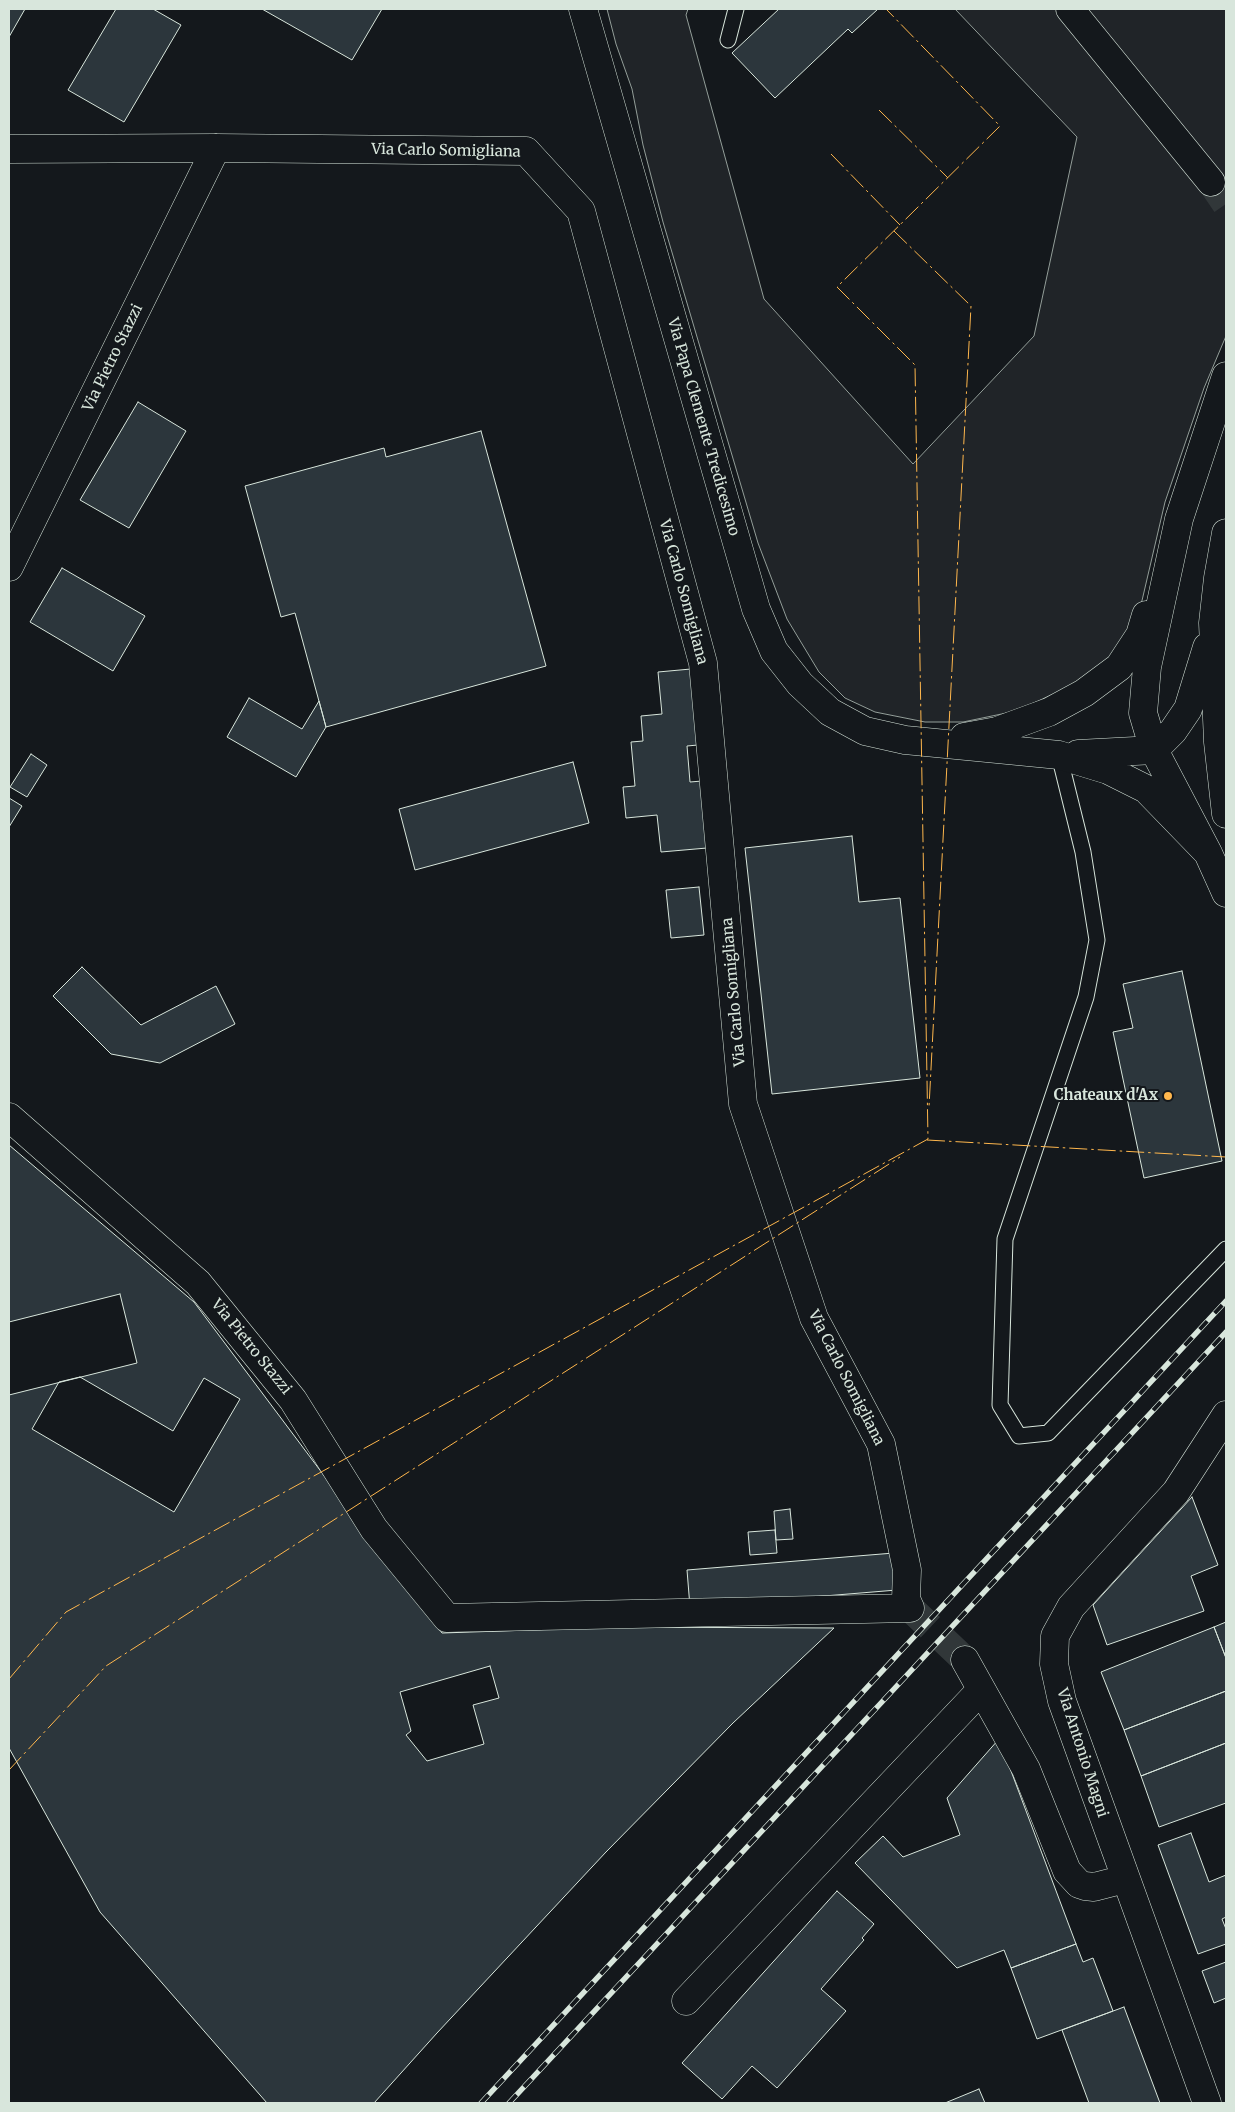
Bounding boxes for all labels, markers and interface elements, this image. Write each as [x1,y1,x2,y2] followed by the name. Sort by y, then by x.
[371,141,521,161] street label: Via Carlo Somigliana
[79,301,147,415] street label: Via Pietro Stazzi
[663,316,743,538] street label: Via Papa Clemente Tredicesimo
[655,517,711,667] street label: Via Carlo Somigliana
[719,917,749,1067] street label: Via Carlo Somigliana
[1054,1087,1158,1105] place label: Chateaux d'Ax
[1162,1090,1174,1102] marker: Chateaux d'Ax
[207,1296,295,1398] street label: Via Pietro Stazzi
[804,1307,888,1449] street label: Via Carlo Somigliana
[1053,1686,1111,1820] street label: Via Antonio Magni

